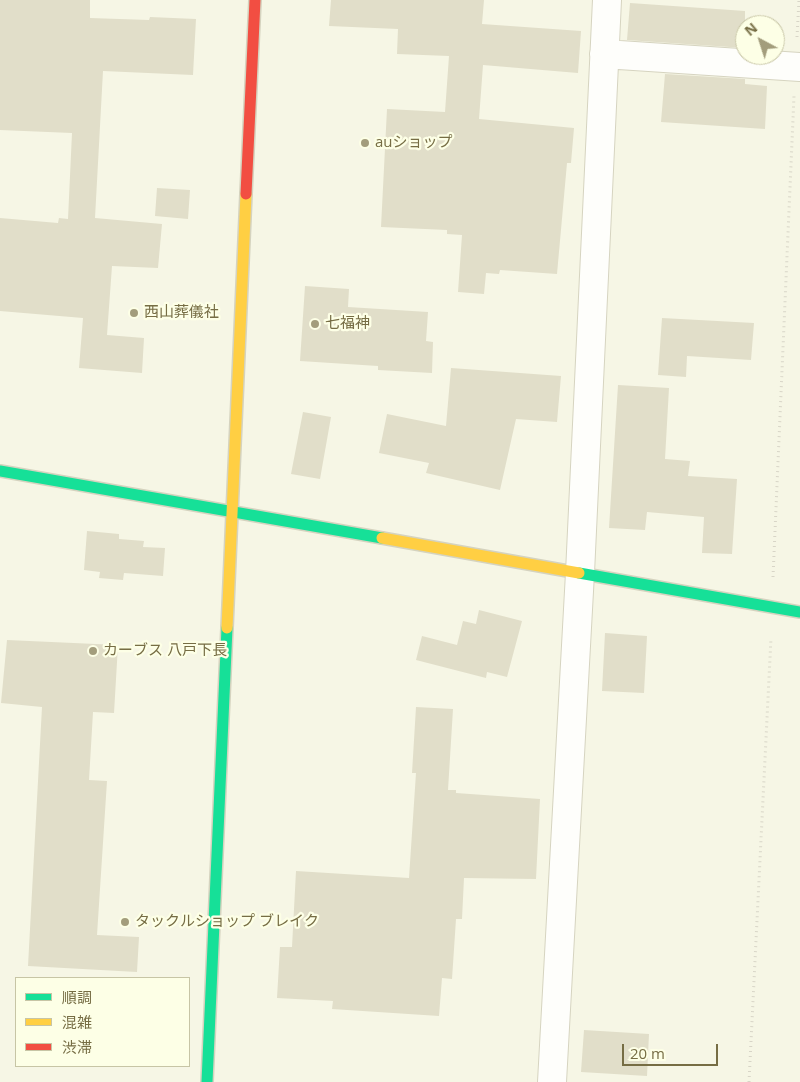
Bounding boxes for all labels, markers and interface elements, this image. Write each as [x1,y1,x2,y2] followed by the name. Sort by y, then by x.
[735,15,785,65] north arrow
[740,18,761,40] text: N
[375,134,453,152] place label: auショップ
[359,137,371,149] marker: auショップ
[144,304,219,322] place label: 西山葬儀社
[128,307,140,319] marker: 西山葬儀社
[325,315,370,333] place label: 七福神
[309,318,321,330] marker: 七福神
[103,642,227,660] place label: カーブス 八戸下長
[87,645,99,657] marker: カーブス 八戸下長
[135,913,319,931] place label: タックルショップ ブレイク
[119,916,131,928] marker: タックルショップ ブレイク
[15,977,190,1067] legend
[62,987,92,1007] text: 順調
[62,1012,92,1032] text: 混雑
[625,1034,721,1066] scale bar
[62,1037,92,1057] text: 渋滞
[630,1043,665,1063] text: 20 m

